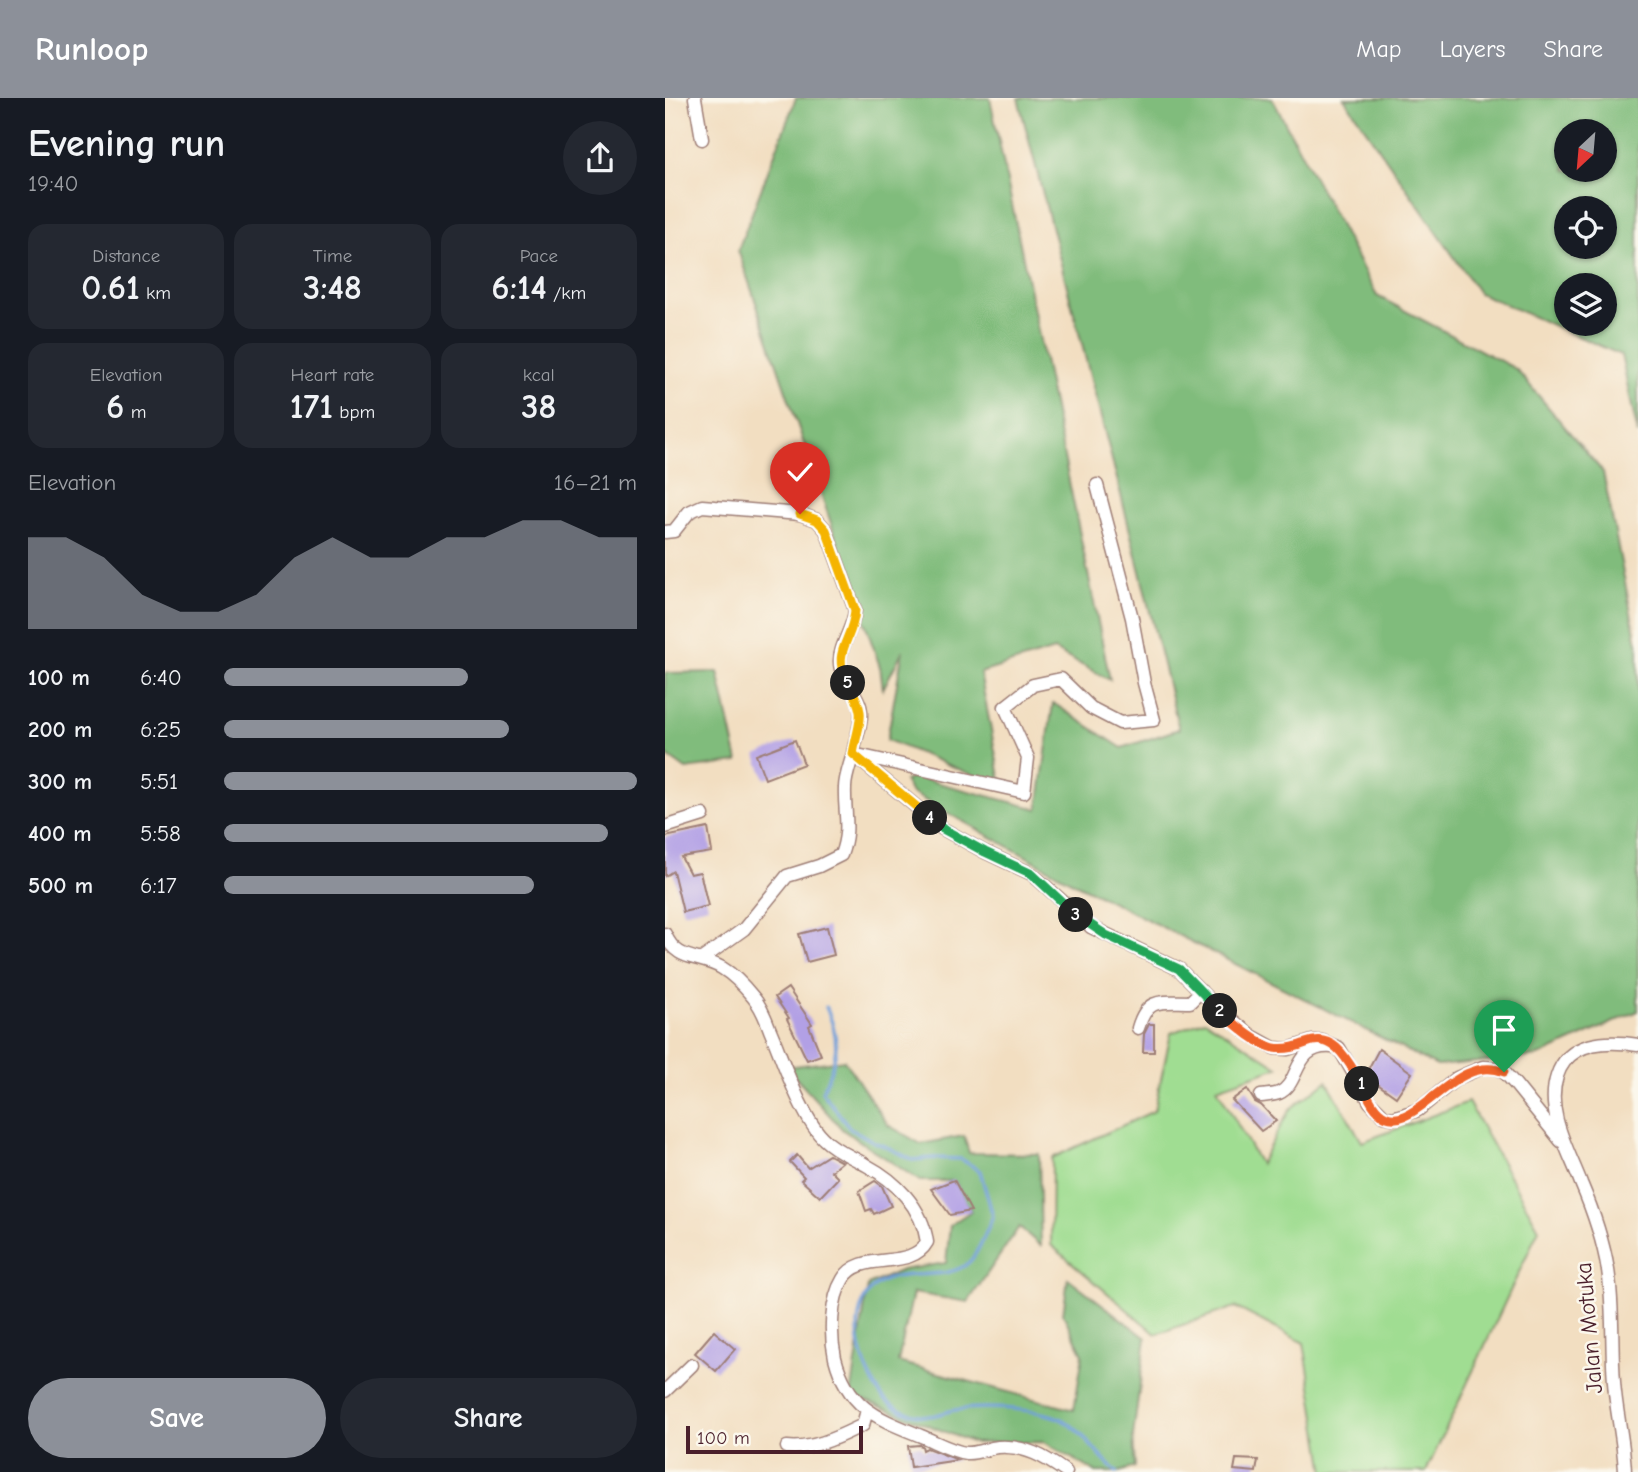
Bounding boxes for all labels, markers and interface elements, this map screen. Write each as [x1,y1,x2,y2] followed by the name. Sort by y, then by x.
[35,30,148,68] text: Runloop
[1356,35,1402,63] text: Map
[1440,35,1505,63] text: Layers
[1543,35,1603,63] text: Share
[1554,119,1617,182] north arrow
[1554,119,1617,336] map controls
[563,121,637,195] button: share
[28,122,225,166] text: Evening run
[28,170,79,197] text: 19:40
[1554,196,1617,259] button: locate
[92,245,160,267] text: Distance
[313,245,352,267] text: Time
[520,245,558,267] text: Pace
[81,267,140,308] text: 0.61
[303,267,362,308] text: 3:48
[491,267,547,308] text: 6:14
[1554,273,1617,336] button: layers
[140,282,171,304] text: km
[547,282,586,304] text: /km
[90,364,163,386] text: Elevation
[291,364,374,386] text: Heart rate
[523,364,555,386] text: kcal
[106,386,124,427] text: 6
[290,386,333,427] text: 171
[521,386,556,427] text: 38
[124,401,146,423] text: m
[333,401,375,423] text: bpm
[770,442,830,514] pin
[781,453,819,491] icon: check
[28,469,116,496] text: Elevation
[554,469,637,496] text: 16–21 m
[28,664,90,691] text: 100 m
[140,664,182,691] text: 6:40
[831,666,865,700] pin: 5
[842,671,853,693] text: 5
[28,716,92,743] text: 200 m
[140,716,181,743] text: 6:25
[28,768,92,795] text: 300 m
[140,768,178,795] text: 5:51
[912,800,947,836] pin: 4
[925,806,934,828] text: 4
[28,820,92,847] text: 400 m
[140,820,181,847] text: 5:58
[28,872,93,899] text: 500 m
[140,872,177,899] text: 6:17
[1059,898,1093,932] pin: 3
[1071,903,1080,925] text: 3
[1203,993,1237,1028] pin: 2
[1215,999,1224,1021] text: 2
[1474,1000,1534,1072] pin
[1485,1011,1523,1049] icon: arrive
[1345,1066,1379,1102] pin: 1
[1358,1072,1365,1094] text: 1
[1570,1261,1608,1395] street label: Jalan Motuka
[28,1378,326,1458] button: Save
[340,1378,637,1458] button: Share
[686,1423,863,1455] scale bar
[697,1427,750,1449] text: 100 m

